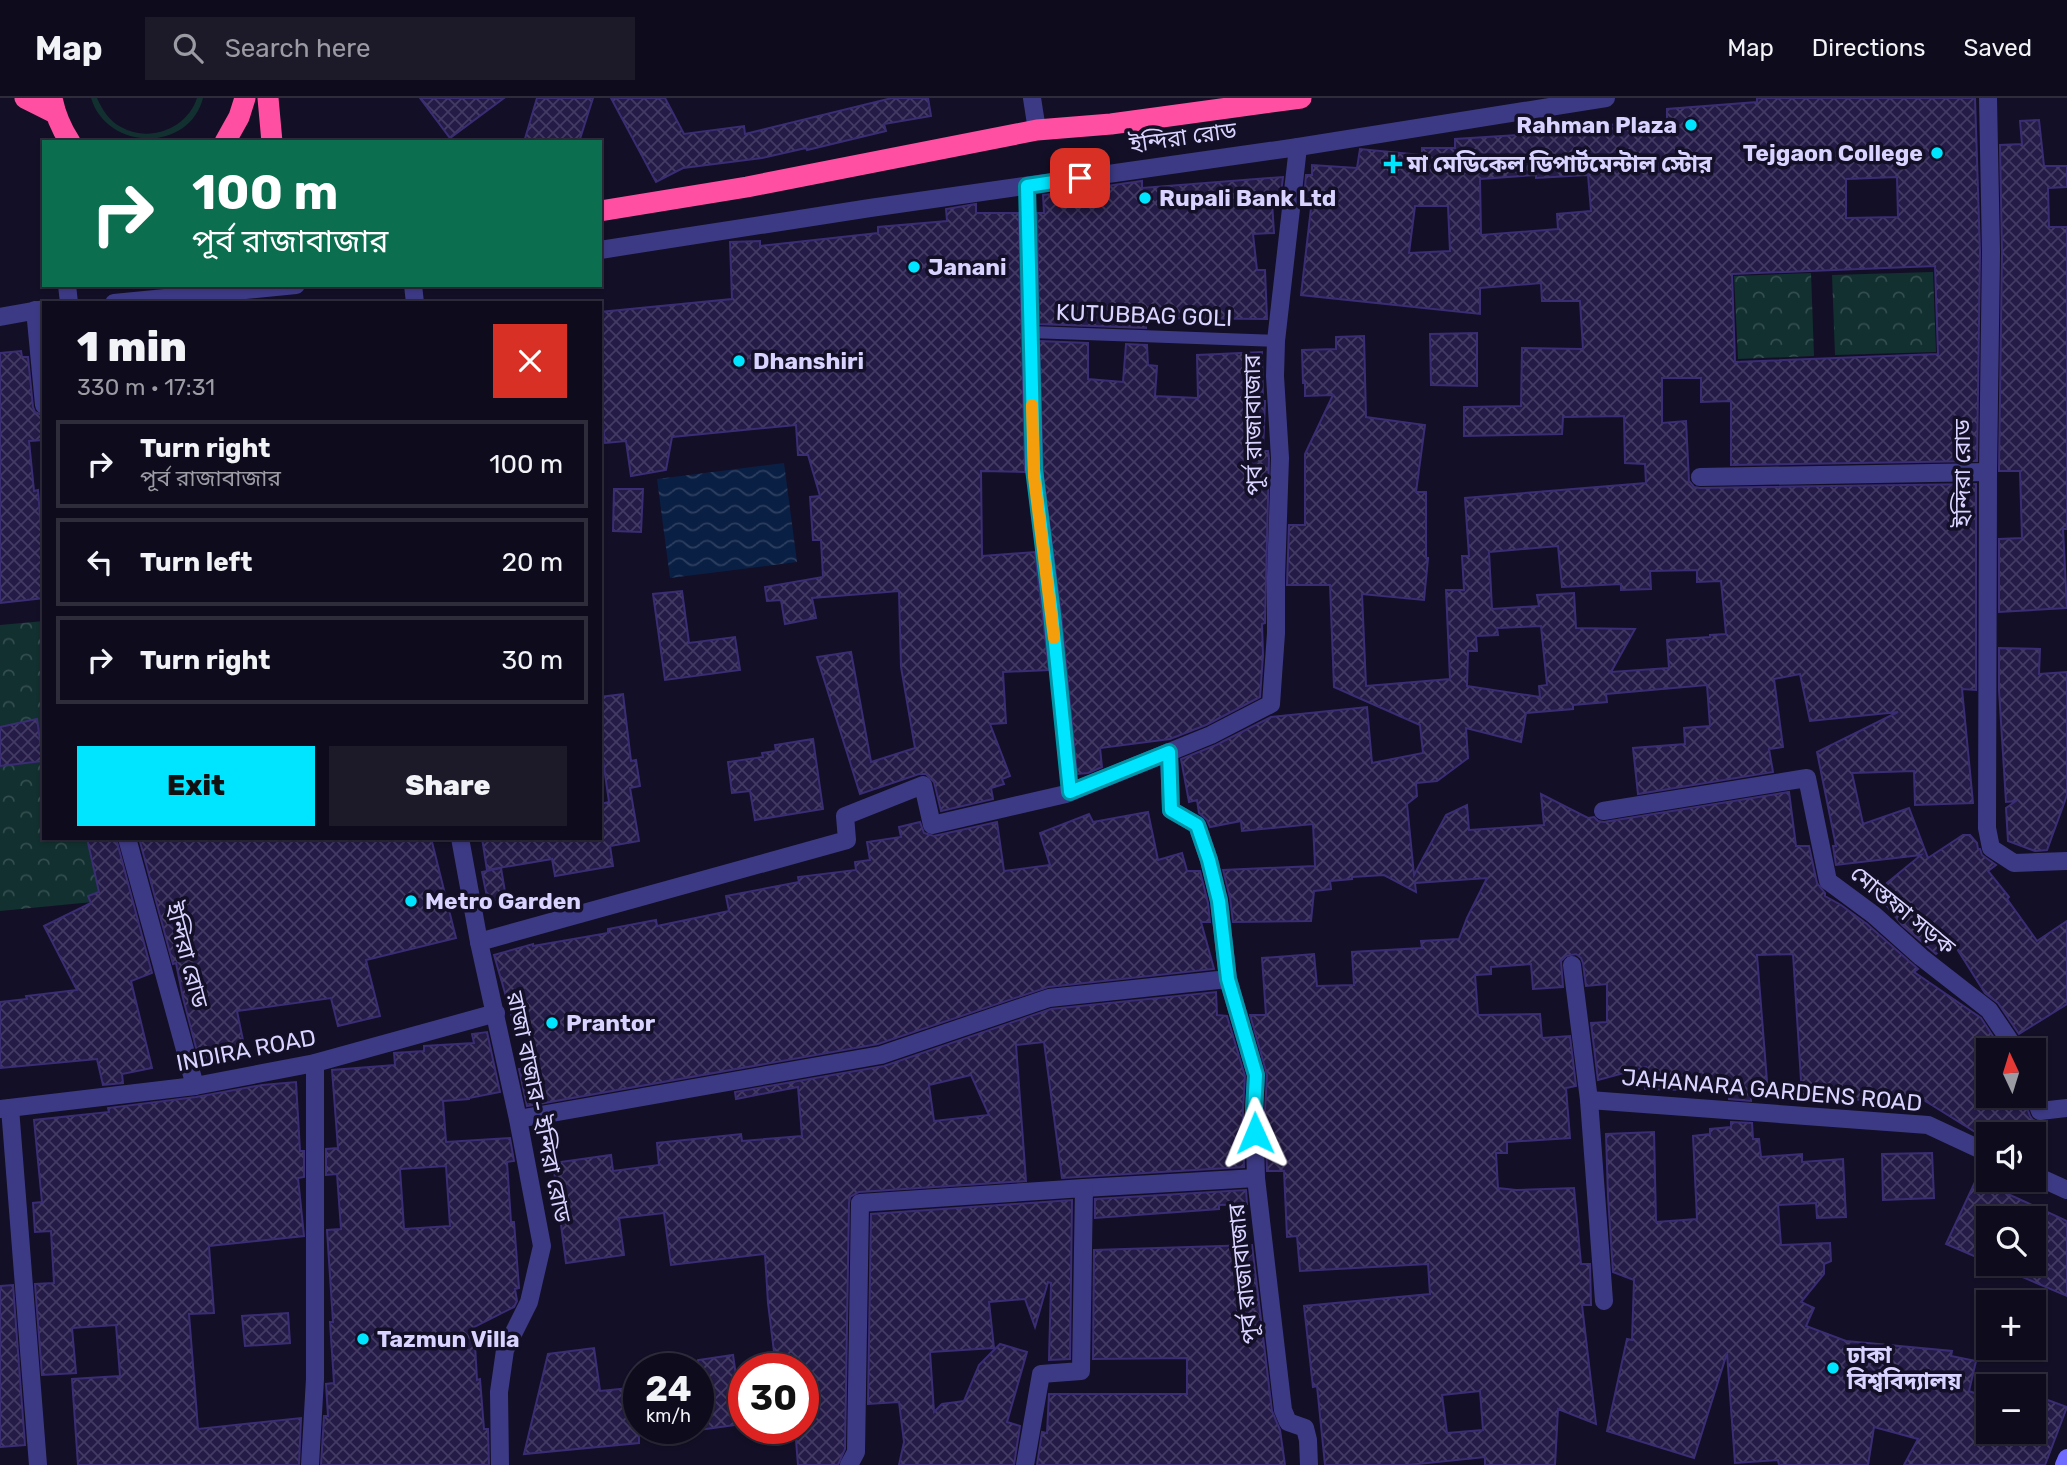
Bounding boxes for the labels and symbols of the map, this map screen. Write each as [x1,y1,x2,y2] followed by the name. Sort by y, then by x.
[1516,111,1677,139] place label: Rahman Plaza
[1127,116,1239,159] street label: ইন্দিরা রোড
[1683,117,1699,133] marker: Rahman Plaza
[1743,139,1923,167] place label: Tejgaon College
[1929,145,1945,161] marker: Tejgaon College
[1050,148,1110,208] pin
[1406,149,1713,178] place label: মা মেডিকেল ডিপার্টমেন্টাল স্টোর
[1385,156,1401,172] marker: মা মেডিকেল ডিপার্টমেন্টাল স্টোর
[1159,184,1336,212] place label: Rupali Bank Ltd
[1137,190,1153,206] marker: Rupali Bank Ltd
[928,253,1007,281] place label: Janani
[906,259,922,275] marker: Janani
[1055,298,1233,332] street label: KUTUBBAG GOLI
[753,347,864,375] place label: Dhanshiri
[731,353,747,369] marker: Dhanshiri
[1238,354,1268,496] street label: পূর্ব রাজাবাজার
[1948,418,1976,528] street label: ইন্দিরা রোড
[1845,859,1961,961] street label: মোস্তফা সড়ক
[425,887,581,915] place label: Metro Garden
[403,893,419,909] marker: Metro Garden
[159,898,215,1011] street label: ইন্দিরা রোড
[501,988,577,1226] street label: রাজা বাজার- ইন্দিরা রোড
[566,1009,656,1037] place label: Prantor
[544,1015,560,1031] marker: Prantor
[174,1023,318,1077] street label: INDIRA ROAD
[1976,1038,2046,1108] north arrow
[1621,1063,1923,1117] street label: JAHANARA GARDENS ROAD
[1218,1096,1292,1170] position arrow
[1222,1202,1264,1346] street label: পূর্ব রাজাবাজার
[377,1325,520,1353] place label: Tazmun Villa
[355,1331,371,1347] marker: Tazmun Villa
[1846,1341,1962,1395] place label: ঢাকা বিশ্ববিদ্যালয়
[728,1353,819,1444] speed limit sign: 30
[1825,1360,1841,1376] marker: ঢাকা বিশ্ববিদ্যালয়

